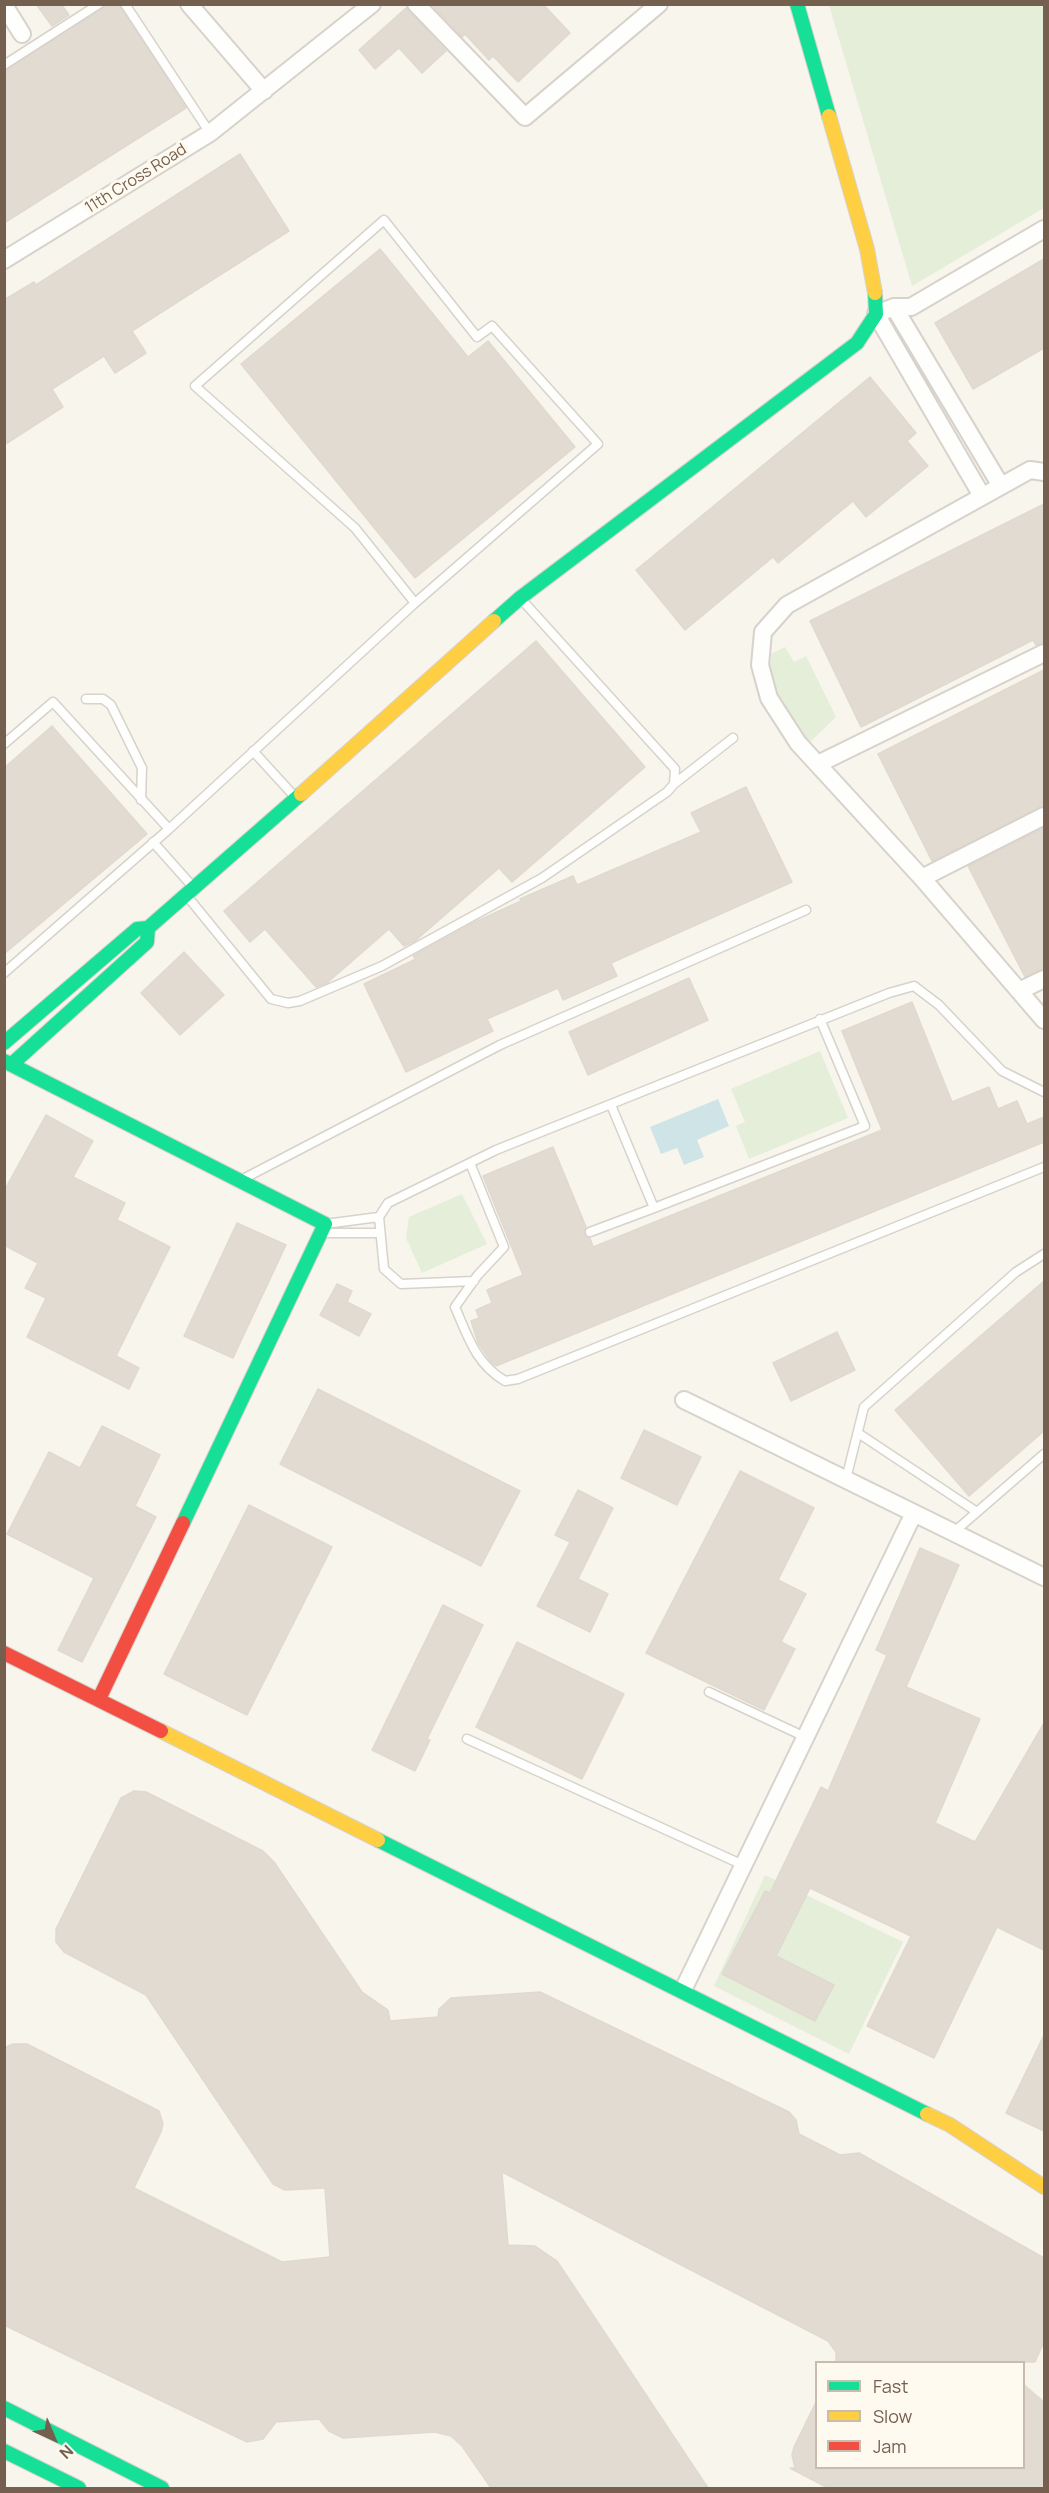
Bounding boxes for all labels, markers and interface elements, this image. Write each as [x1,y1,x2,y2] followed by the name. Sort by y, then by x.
[82,140,190,218] street label: 11th Cross Road
[815,2361,1025,2469] legend
[873,2374,908,2398] text: Fast
[873,2404,912,2428] text: Slow
[24,2409,84,2469] north arrow
[873,2434,907,2458] text: Jam
[55,2440,78,2464] text: N

